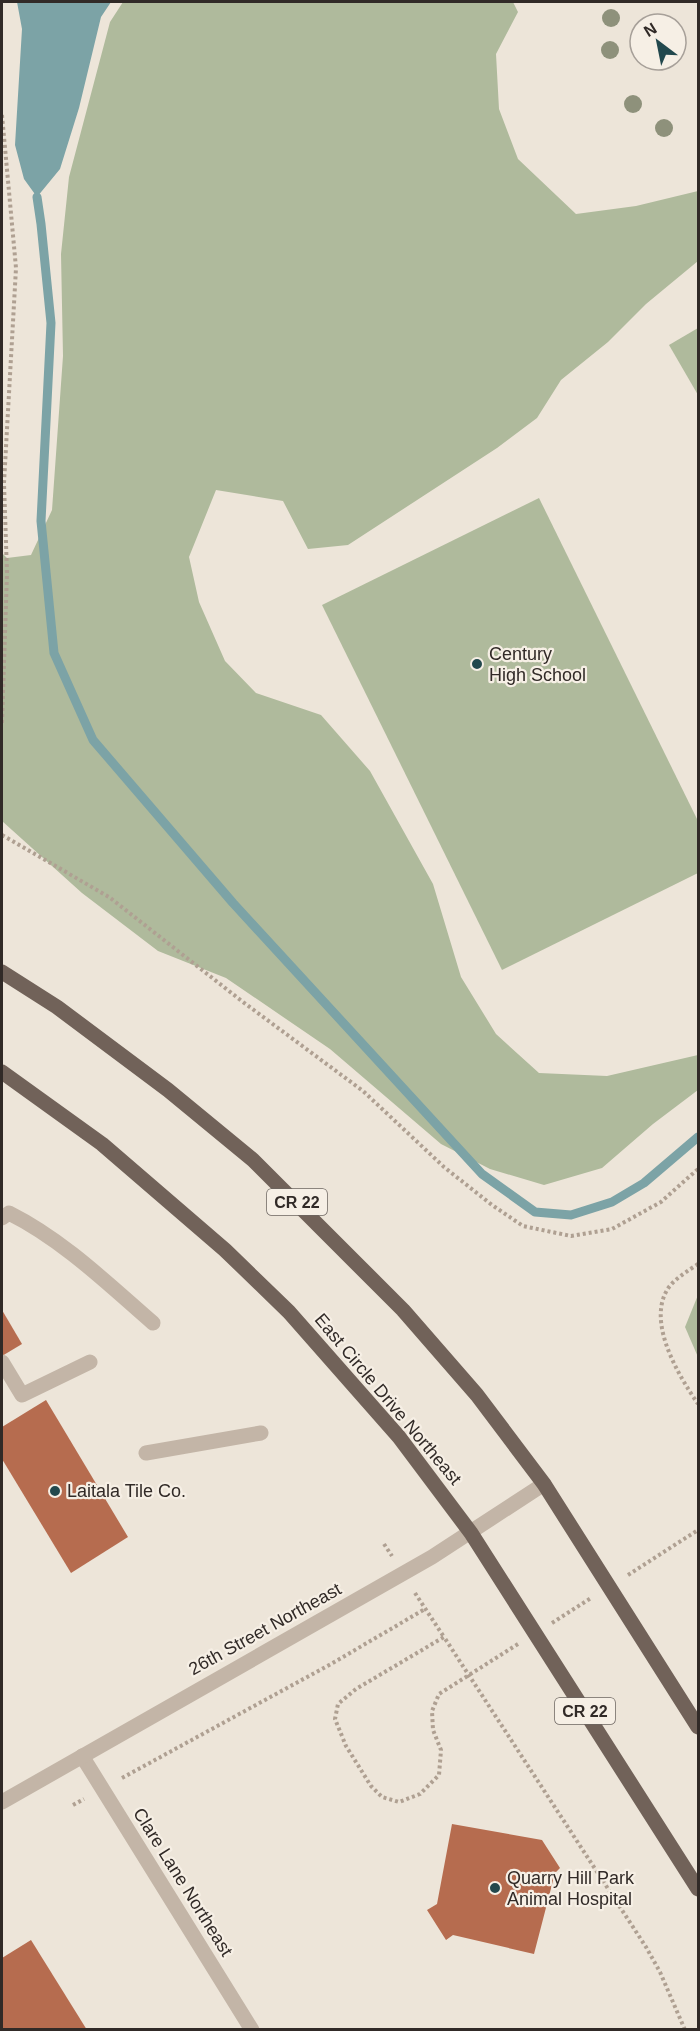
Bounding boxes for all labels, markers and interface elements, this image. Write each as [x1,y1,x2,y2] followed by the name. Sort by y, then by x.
[628,12,688,72] north arrow
[641,19,660,40] text: N
[489,644,586,685] place label: Century High School
[470,657,484,671] marker: Century High School
[267,1189,327,1215] road number: CR 22
[311,1309,465,1489] street label: East Circle Drive Northeast
[67,1481,186,1501] place label: Laitala Tile Co.
[48,1484,62,1498] marker: Laitala Tile Co.
[185,1579,345,1679] street label: 26th Street Northeast
[555,1698,615,1724] road number: CR 22
[129,1804,237,1960] street label: Clare Lane Northeast
[507,1868,635,1909] place label: Quarry Hill Park Animal Hospital
[488,1881,502,1895] marker: Quarry Hill Park Animal Hospital

